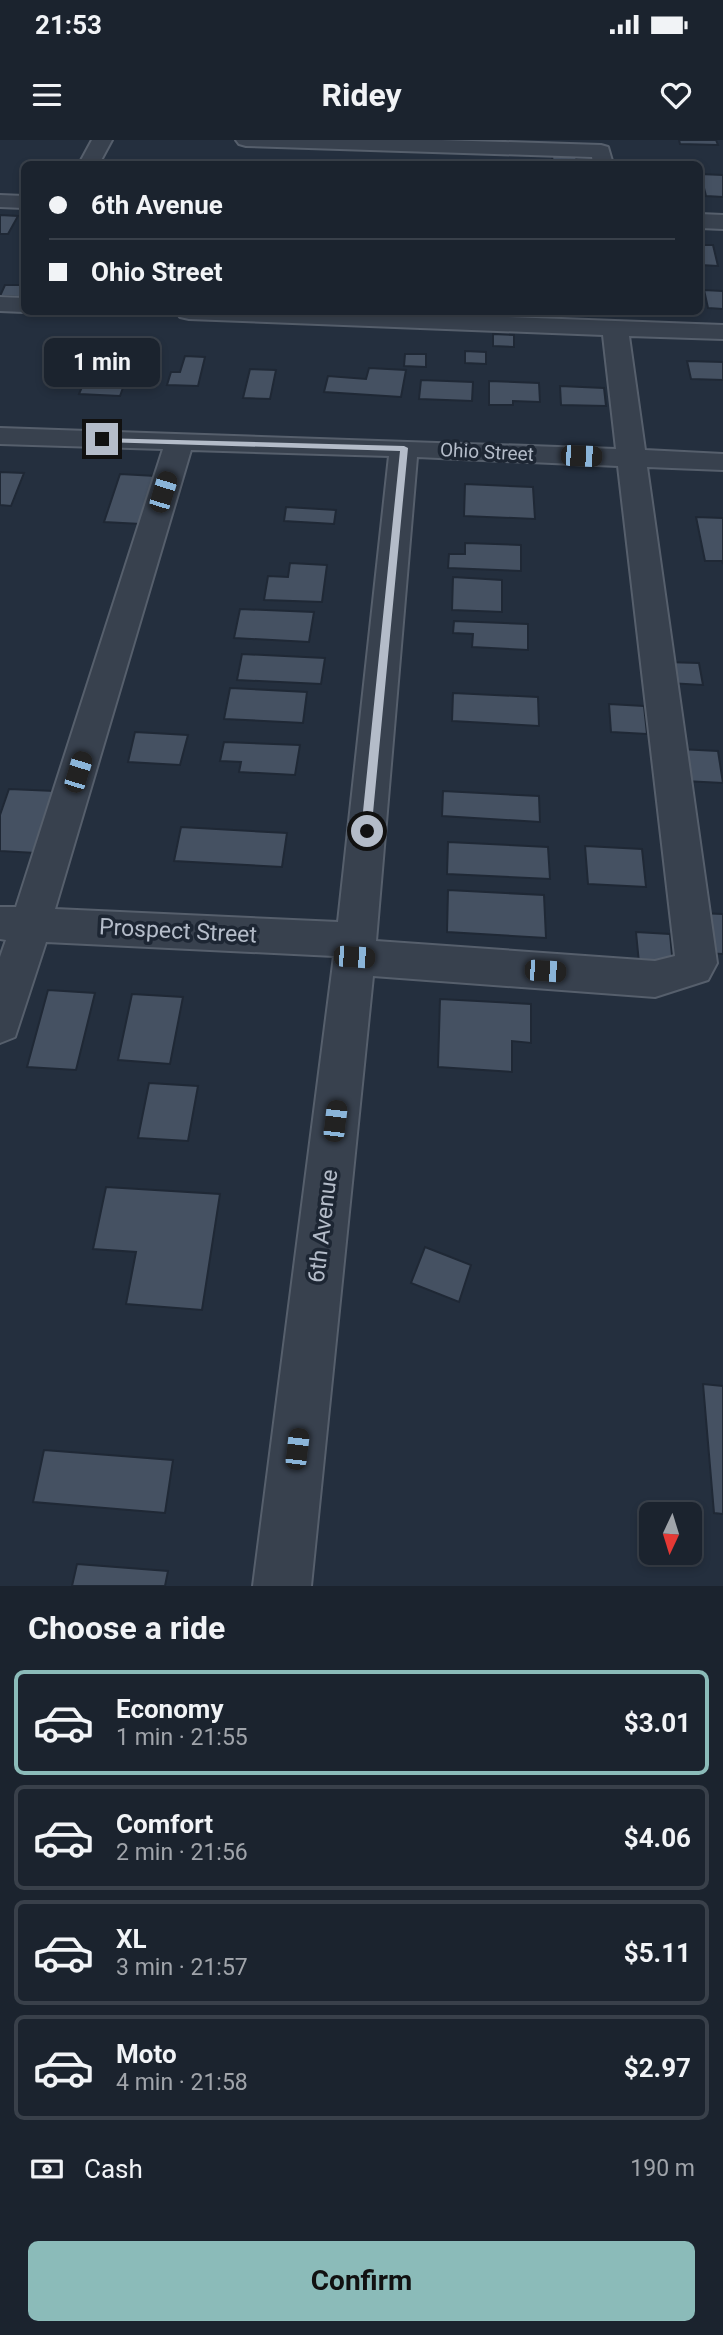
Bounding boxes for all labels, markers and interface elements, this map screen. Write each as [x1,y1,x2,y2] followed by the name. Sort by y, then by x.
[35,10,102,40] text: 21:53
[28,76,66,114] icon: menu
[321,76,402,114] text: Ridey
[657,76,695,114] icon: heart
[91,190,223,220] text: 6th Avenue
[91,257,222,287] text: Ohio Street
[44,338,160,386] callout: 1 min
[73,349,131,376] text: 1 min
[86,423,118,455] route end
[440,438,534,466] street label: Ohio Street
[560,445,603,467] car
[147,469,180,515] car
[62,749,95,795] car
[351,815,383,847] route start
[98,913,258,949] street label: Prospect Street
[333,945,376,969] car
[524,959,567,983] car
[323,1099,348,1143] car
[303,1168,343,1284] street label: 6th Avenue
[285,1427,310,1471] car
[639,1502,702,1564] north arrow
[639,1502,702,1565] map controls
[28,1609,225,1647] text: Choose a ride
[32,1691,95,1754] icon: car
[116,1694,223,1724] text: Economy
[624,1708,691,1738] text: $3.01
[116,1724,248,1751] text: 1 min · 21:55
[32,1806,95,1869] icon: car
[116,1809,213,1839] text: Comfort
[624,1823,691,1853] text: $4.06
[116,1839,248,1866] text: 2 min · 21:56
[32,1921,95,1984] icon: car
[116,1924,147,1954] text: XL
[624,1938,691,1968] text: $5.11
[116,1954,248,1981] text: 3 min · 21:57
[32,2036,95,2099] icon: car
[116,2039,177,2069] text: Moto
[624,2053,691,2083] text: $2.97
[116,2069,248,2096] text: 4 min · 21:58
[28,2150,66,2188] icon: cash
[84,2154,143,2184] text: Cash
[630,2155,695,2182] text: 190 m
[28,2241,695,2321] button: Confirm

